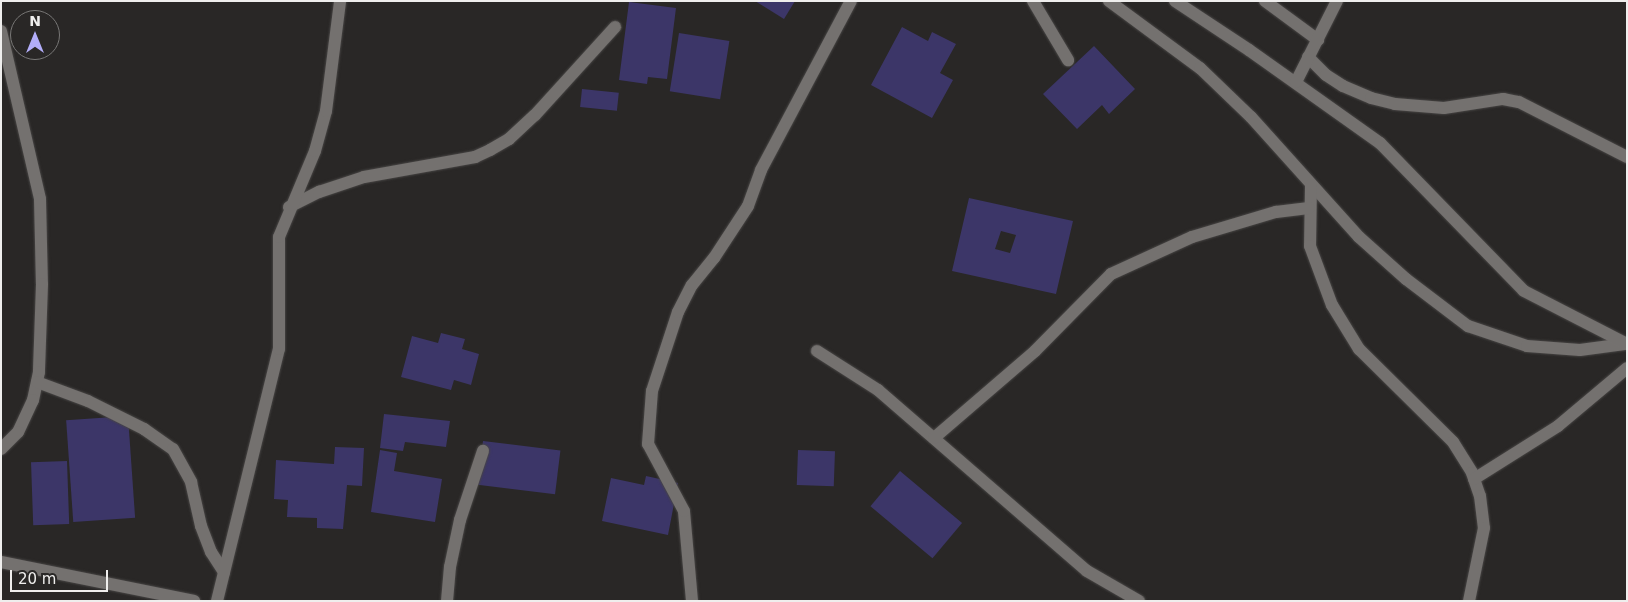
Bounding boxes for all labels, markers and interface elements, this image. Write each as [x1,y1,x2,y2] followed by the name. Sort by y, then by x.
[10,10,60,60] north arrow
[29,13,41,29] text: N
[12,560,110,592] scale bar
[18,570,56,588] text: 20 m

